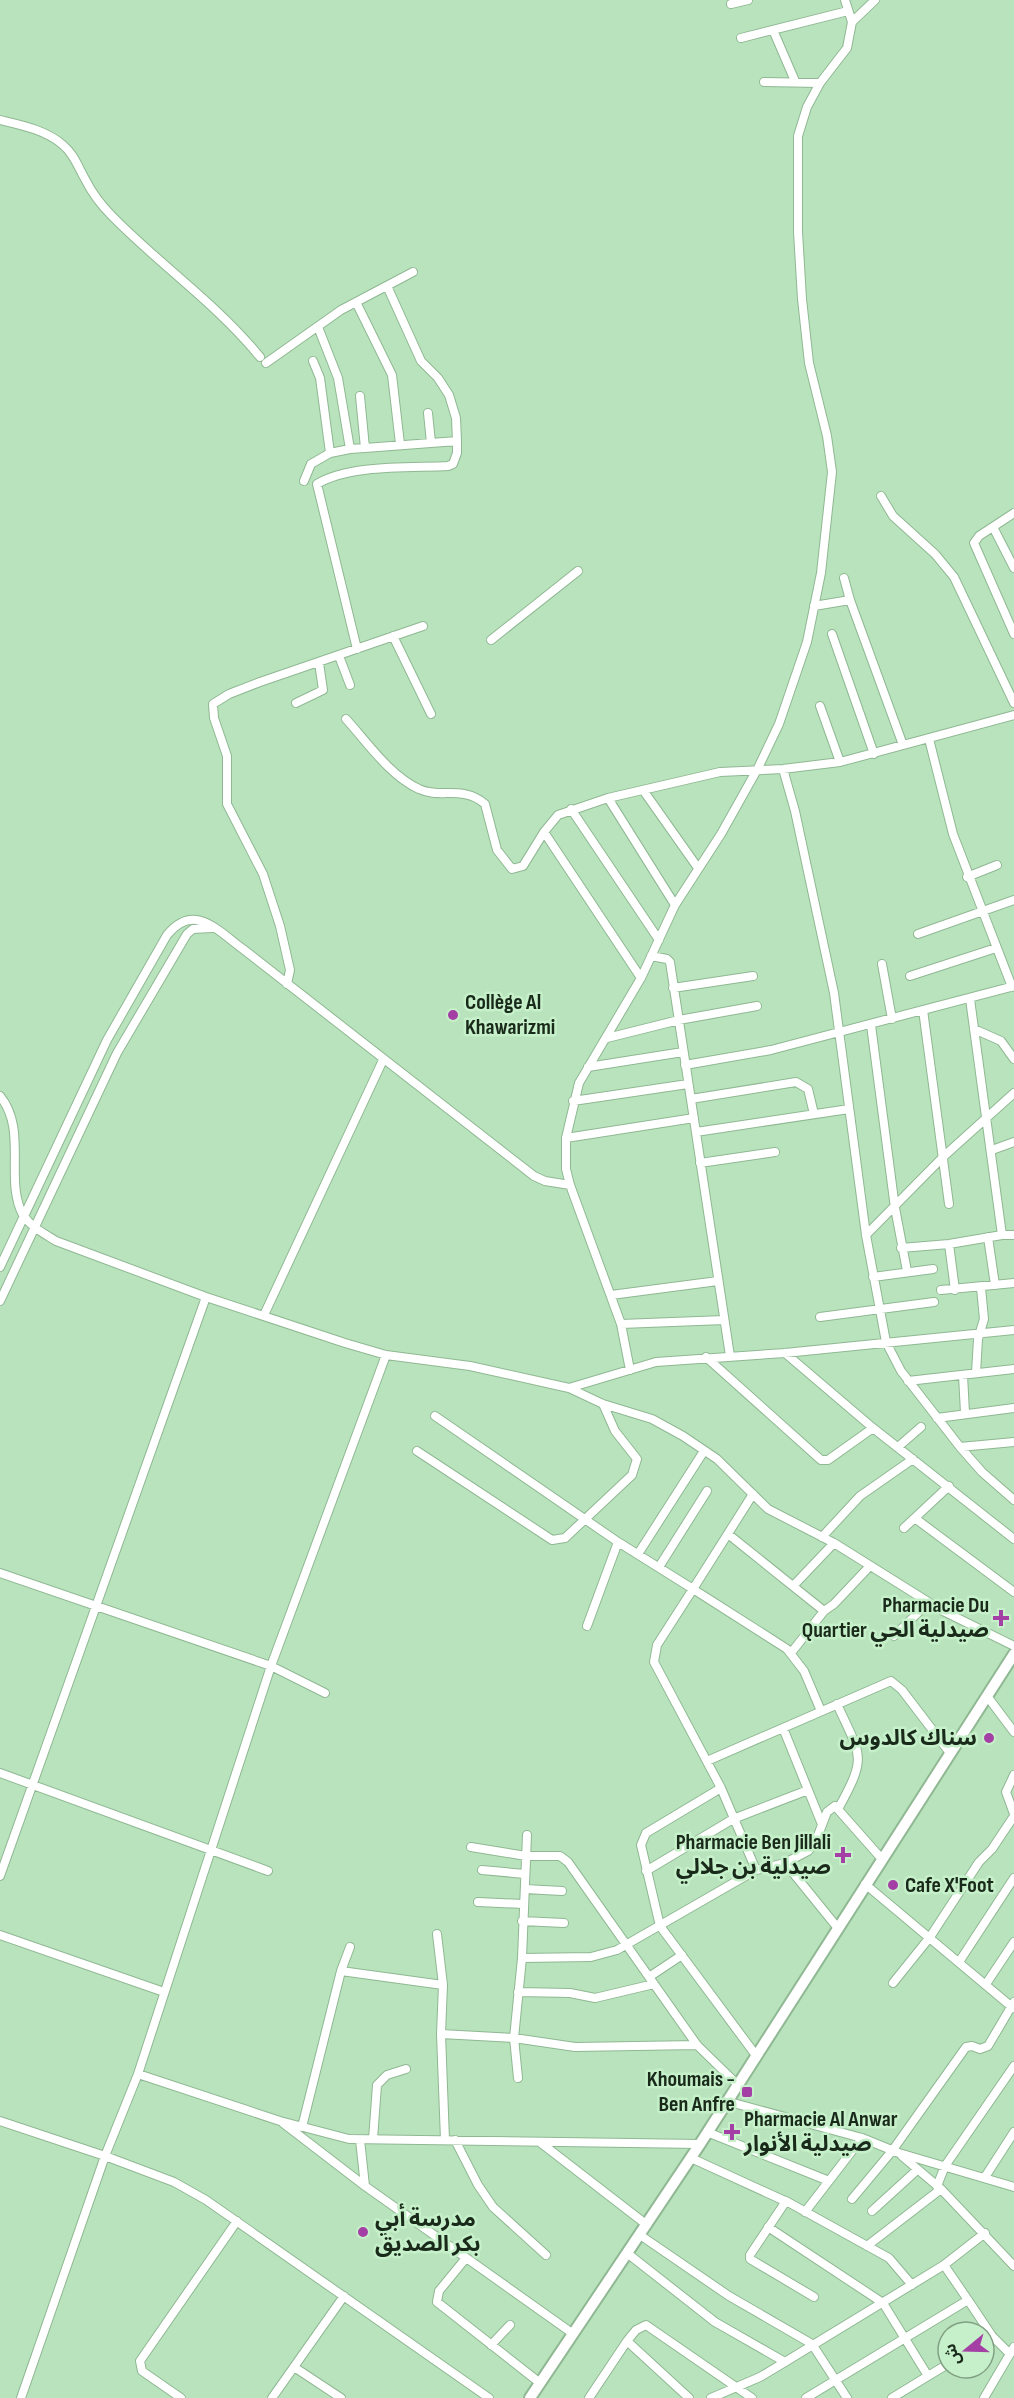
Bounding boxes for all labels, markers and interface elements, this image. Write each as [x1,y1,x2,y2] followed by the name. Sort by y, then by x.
[465,989,555,1041] place label: Collège Al Khawarizmi
[446,1008,460,1022] marker: Collège Al Khawarizmi
[802,1592,989,1647] place label: Pharmacie Du Quartier صيدلية الحي
[994,1611,1008,1625] marker: Pharmacie Du Quartier صيدلية الحي
[840,1725,977,1752] place label: سناك كالدوس
[982,1731,996,1745] marker: سناك كالدوس
[676,1829,831,1884] place label: Pharmacie Ben Jillali صيدلية بن جلالي
[836,1848,850,1862] marker: Pharmacie Ben Jillali صيدلية بن جلالي
[905,1872,994,1899] place label: Cafe X'Foot
[886,1878,900,1892] marker: Cafe X'Foot
[647,2066,735,2118] place label: Khoumais - Ben Anfre
[740,2085,754,2099] marker: Khoumais - Ben Anfre
[743,2106,898,2158] place label: Pharmacie Al Anwar صيدلية الأنوار
[725,2125,739,2139] marker: Pharmacie Al Anwar صيدلية الأنوار
[375,2203,480,2258] place label: مدرسة أبي بكر الصديق
[356,2225,370,2239] marker: مدرسة أبي بكر الصديق
[936,2320,996,2380] north arrow
[941,2341,966,2368] text: ش

